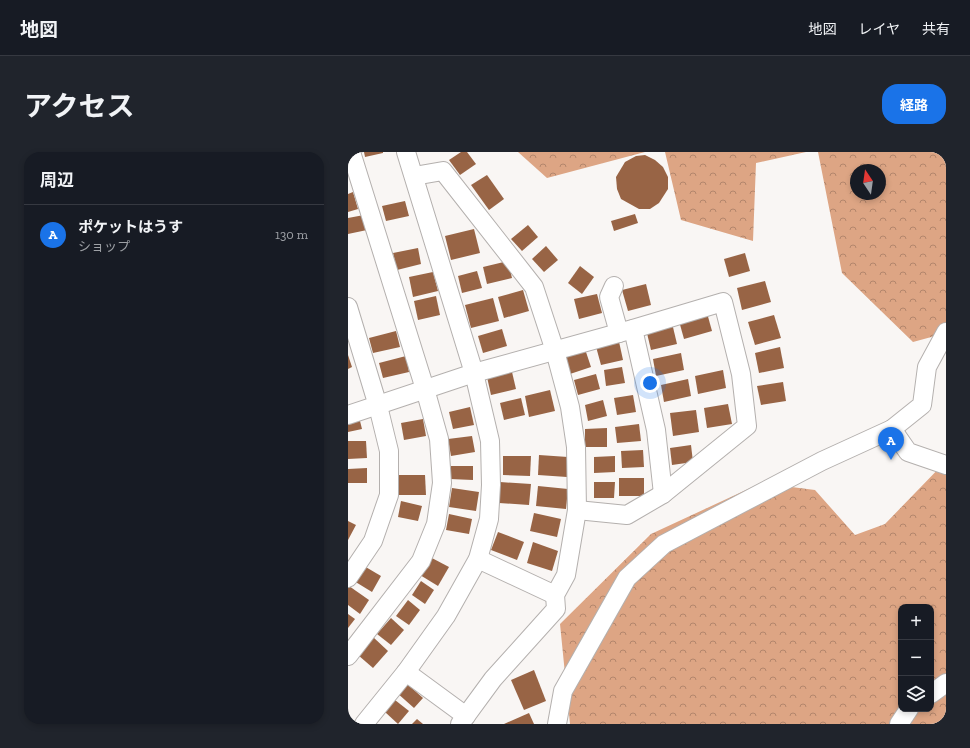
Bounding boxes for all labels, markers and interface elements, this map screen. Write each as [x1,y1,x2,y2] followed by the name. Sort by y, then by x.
[20,18,58,41] text: 地図
[808,21,836,38] text: 地図
[858,21,900,38] text: レイヤ
[922,21,950,38] text: 共有
[882,84,946,124] button: 経路
[24,90,135,123] text: アクセス
[850,164,886,200] north arrow
[40,170,74,190] text: 周辺
[78,218,183,236] text: ポケットはうす
[49,227,57,242] text: A
[275,227,308,242] text: 130 m
[78,239,130,254] text: ショップ
[640,373,660,393] your location
[878,427,904,460] pin: A
[898,604,934,712] map controls
[898,604,934,640] button: +
[898,640,934,676] button: −
[898,676,934,712] button: layers

